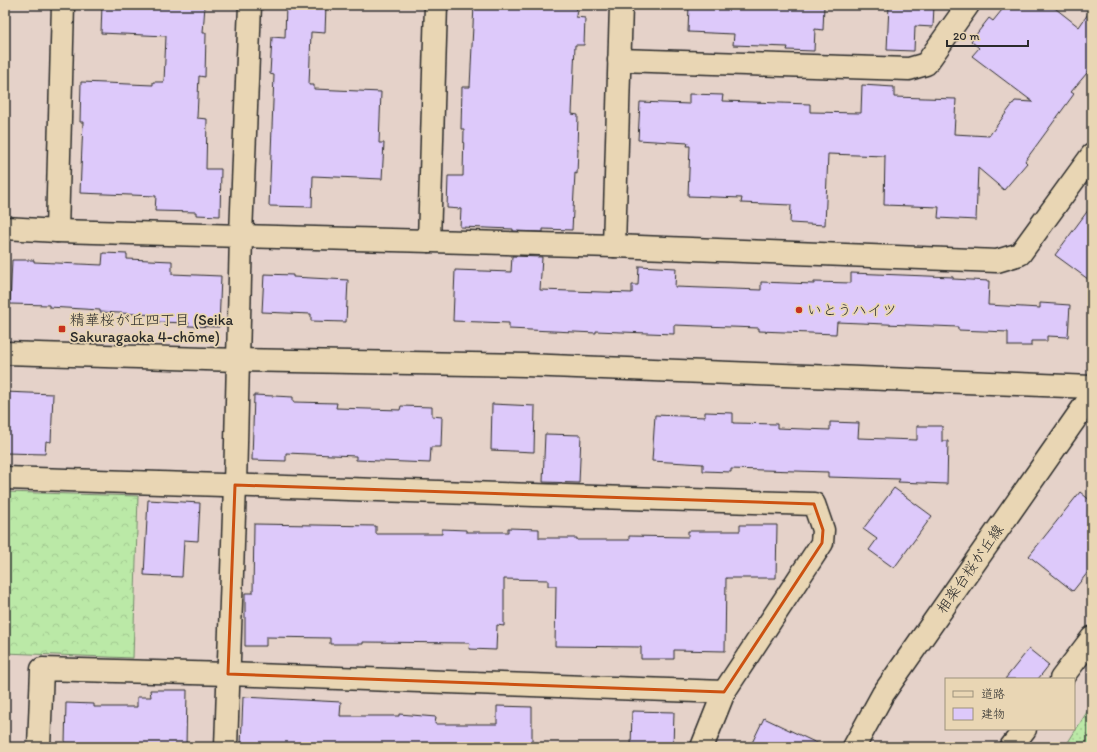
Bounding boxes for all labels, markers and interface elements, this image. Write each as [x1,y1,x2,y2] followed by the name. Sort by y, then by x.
[947,22,1028,48] scale bar
[953,29,980,43] text: 20 m
[807,301,897,319] place label: いとうハイツ
[794,305,804,315] marker: いとうハイツ
[70,311,233,346] place label: 精華桜が丘四丁目 (Seika Sakuragaoka 4-chōme)
[57,324,67,334] marker: 精華桜が丘四丁目 (Seika Sakuragaoka 4-chōme)
[933,521,1007,617] street label: 相楽台桜が丘線
[945,678,1075,730] legend
[981,687,1005,701] text: 道路
[981,707,1005,721] text: 建物

